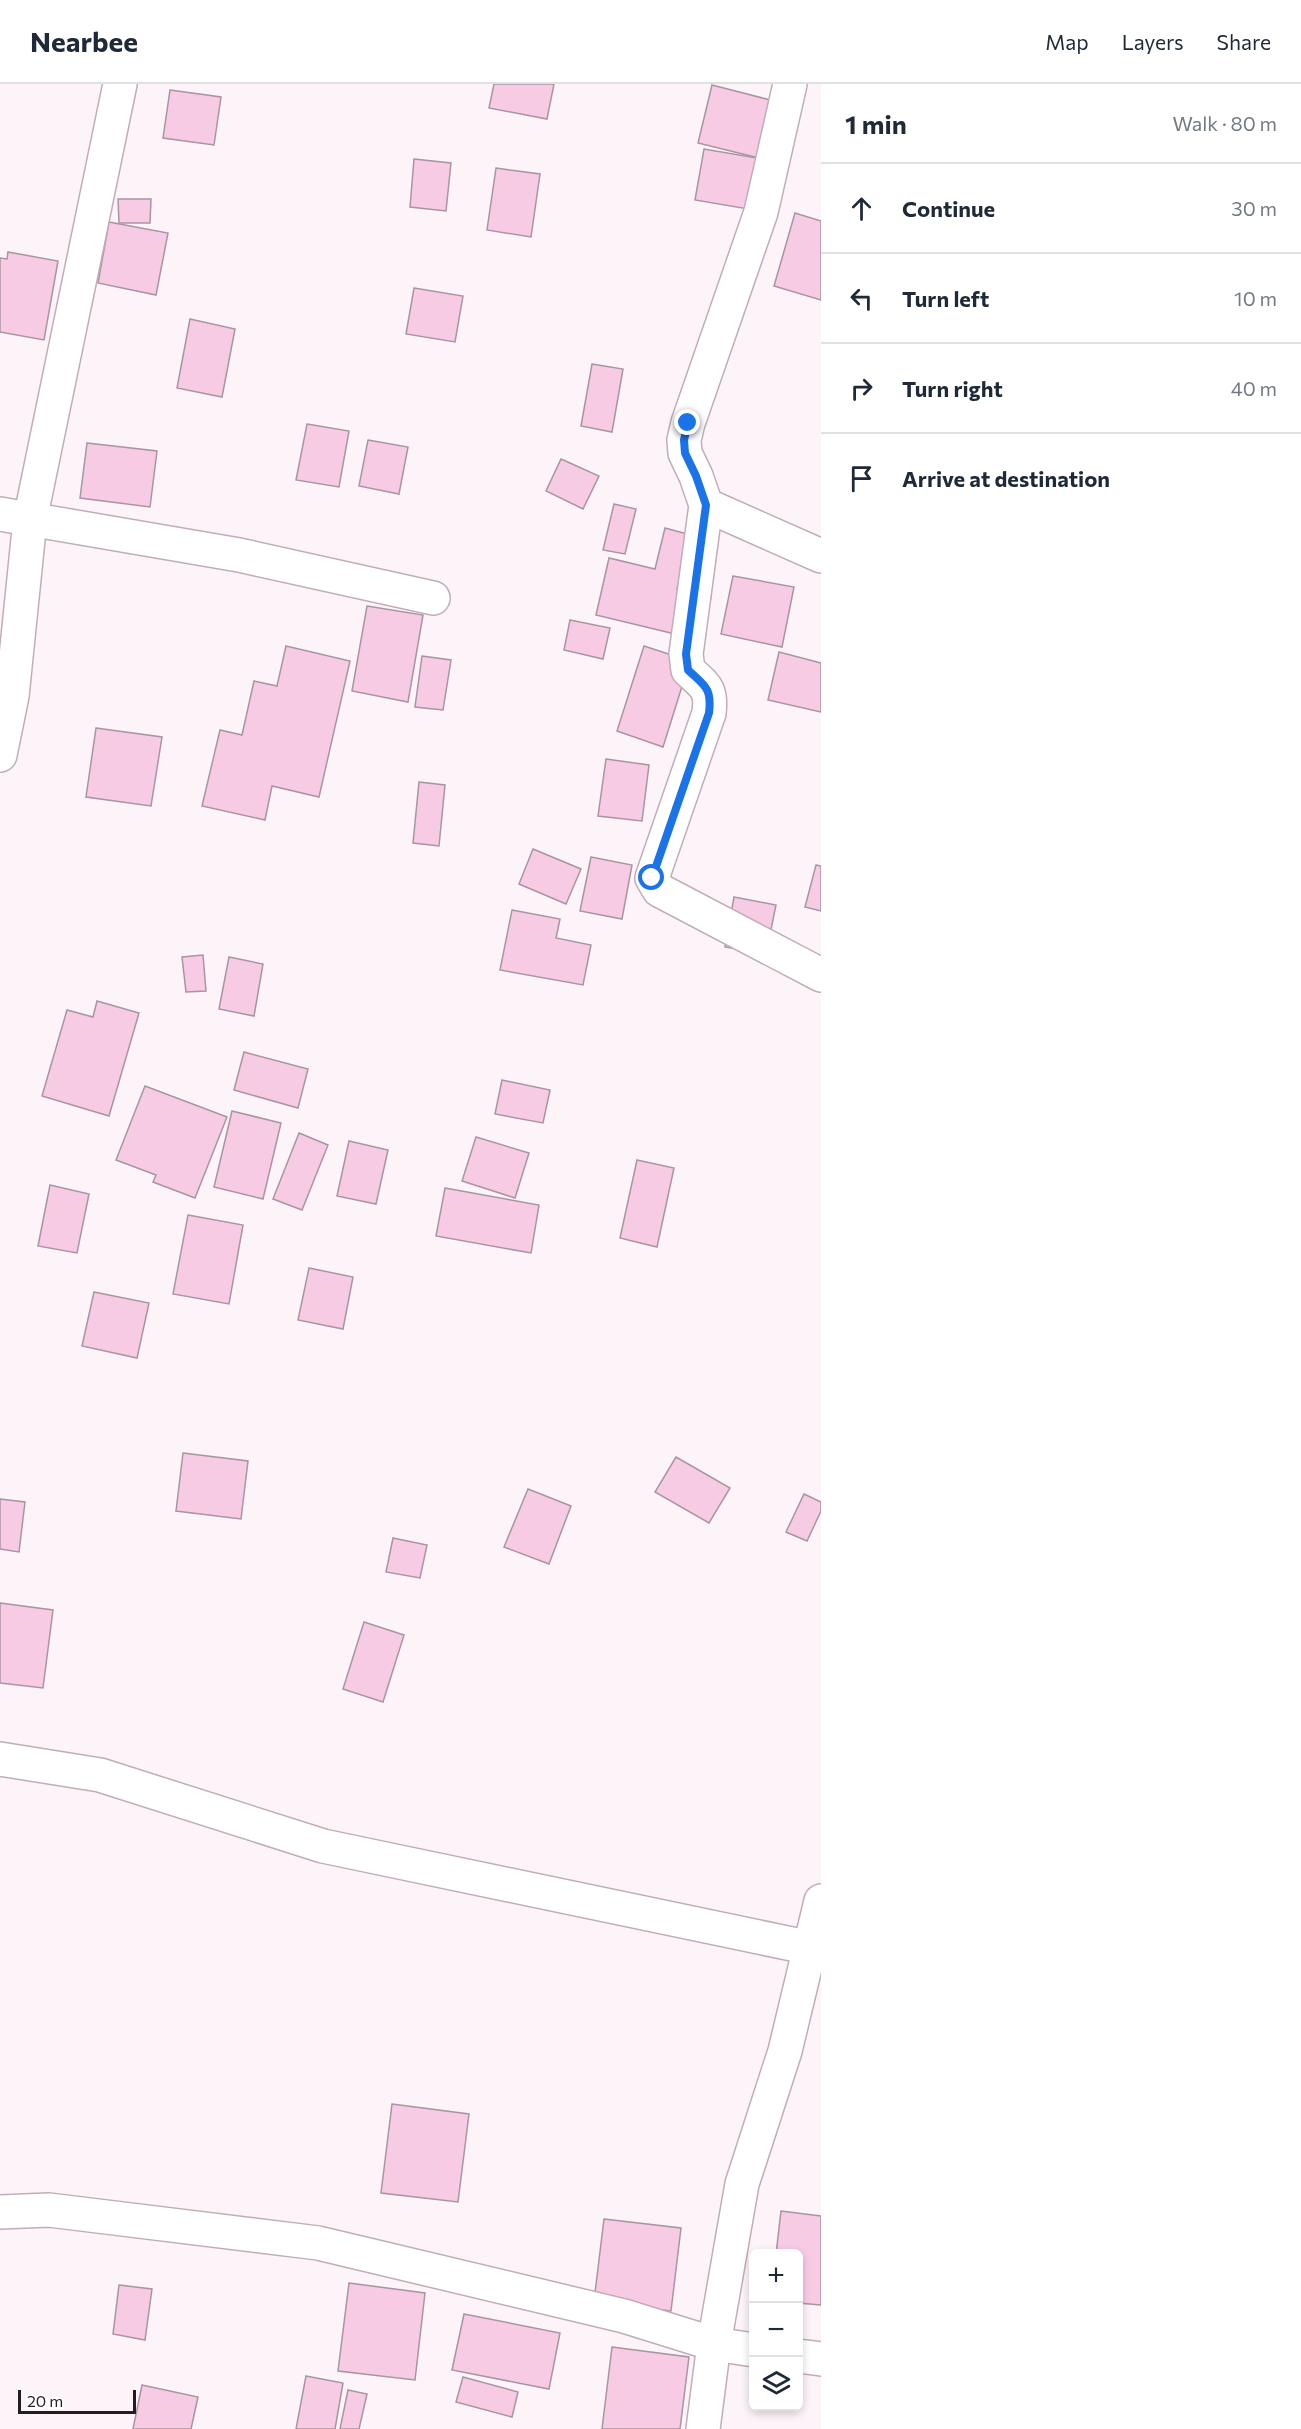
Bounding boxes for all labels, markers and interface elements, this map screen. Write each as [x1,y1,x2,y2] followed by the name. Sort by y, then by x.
[30,24,138,58] text: Nearbee
[1045,29,1089,54] text: Map
[1122,29,1184,54] text: Layers
[1217,29,1271,54] text: Share
[845,108,907,139] text: 1 min
[1172,111,1277,135] text: Walk · 80 m
[845,192,878,225] icon: ahead
[902,195,995,222] text: Continue
[1231,196,1277,220] text: 30 m
[845,282,878,315] icon: left
[902,285,989,312] text: Turn left
[1234,286,1277,310] text: 10 m
[845,372,878,405] icon: right
[902,375,1003,402] text: Turn right
[1231,376,1277,400] text: 40 m
[674,409,700,435] route end
[845,462,878,495] icon: arrive
[902,465,1110,492] text: Arrive at destination
[638,864,664,890] route start
[749,2249,803,2411] map controls
[749,2249,803,2303] button: +
[749,2303,803,2357] button: −
[749,2357,803,2411] button: layers
[18,2387,136,2414] scale bar
[27,2391,63,2410] text: 20 m

